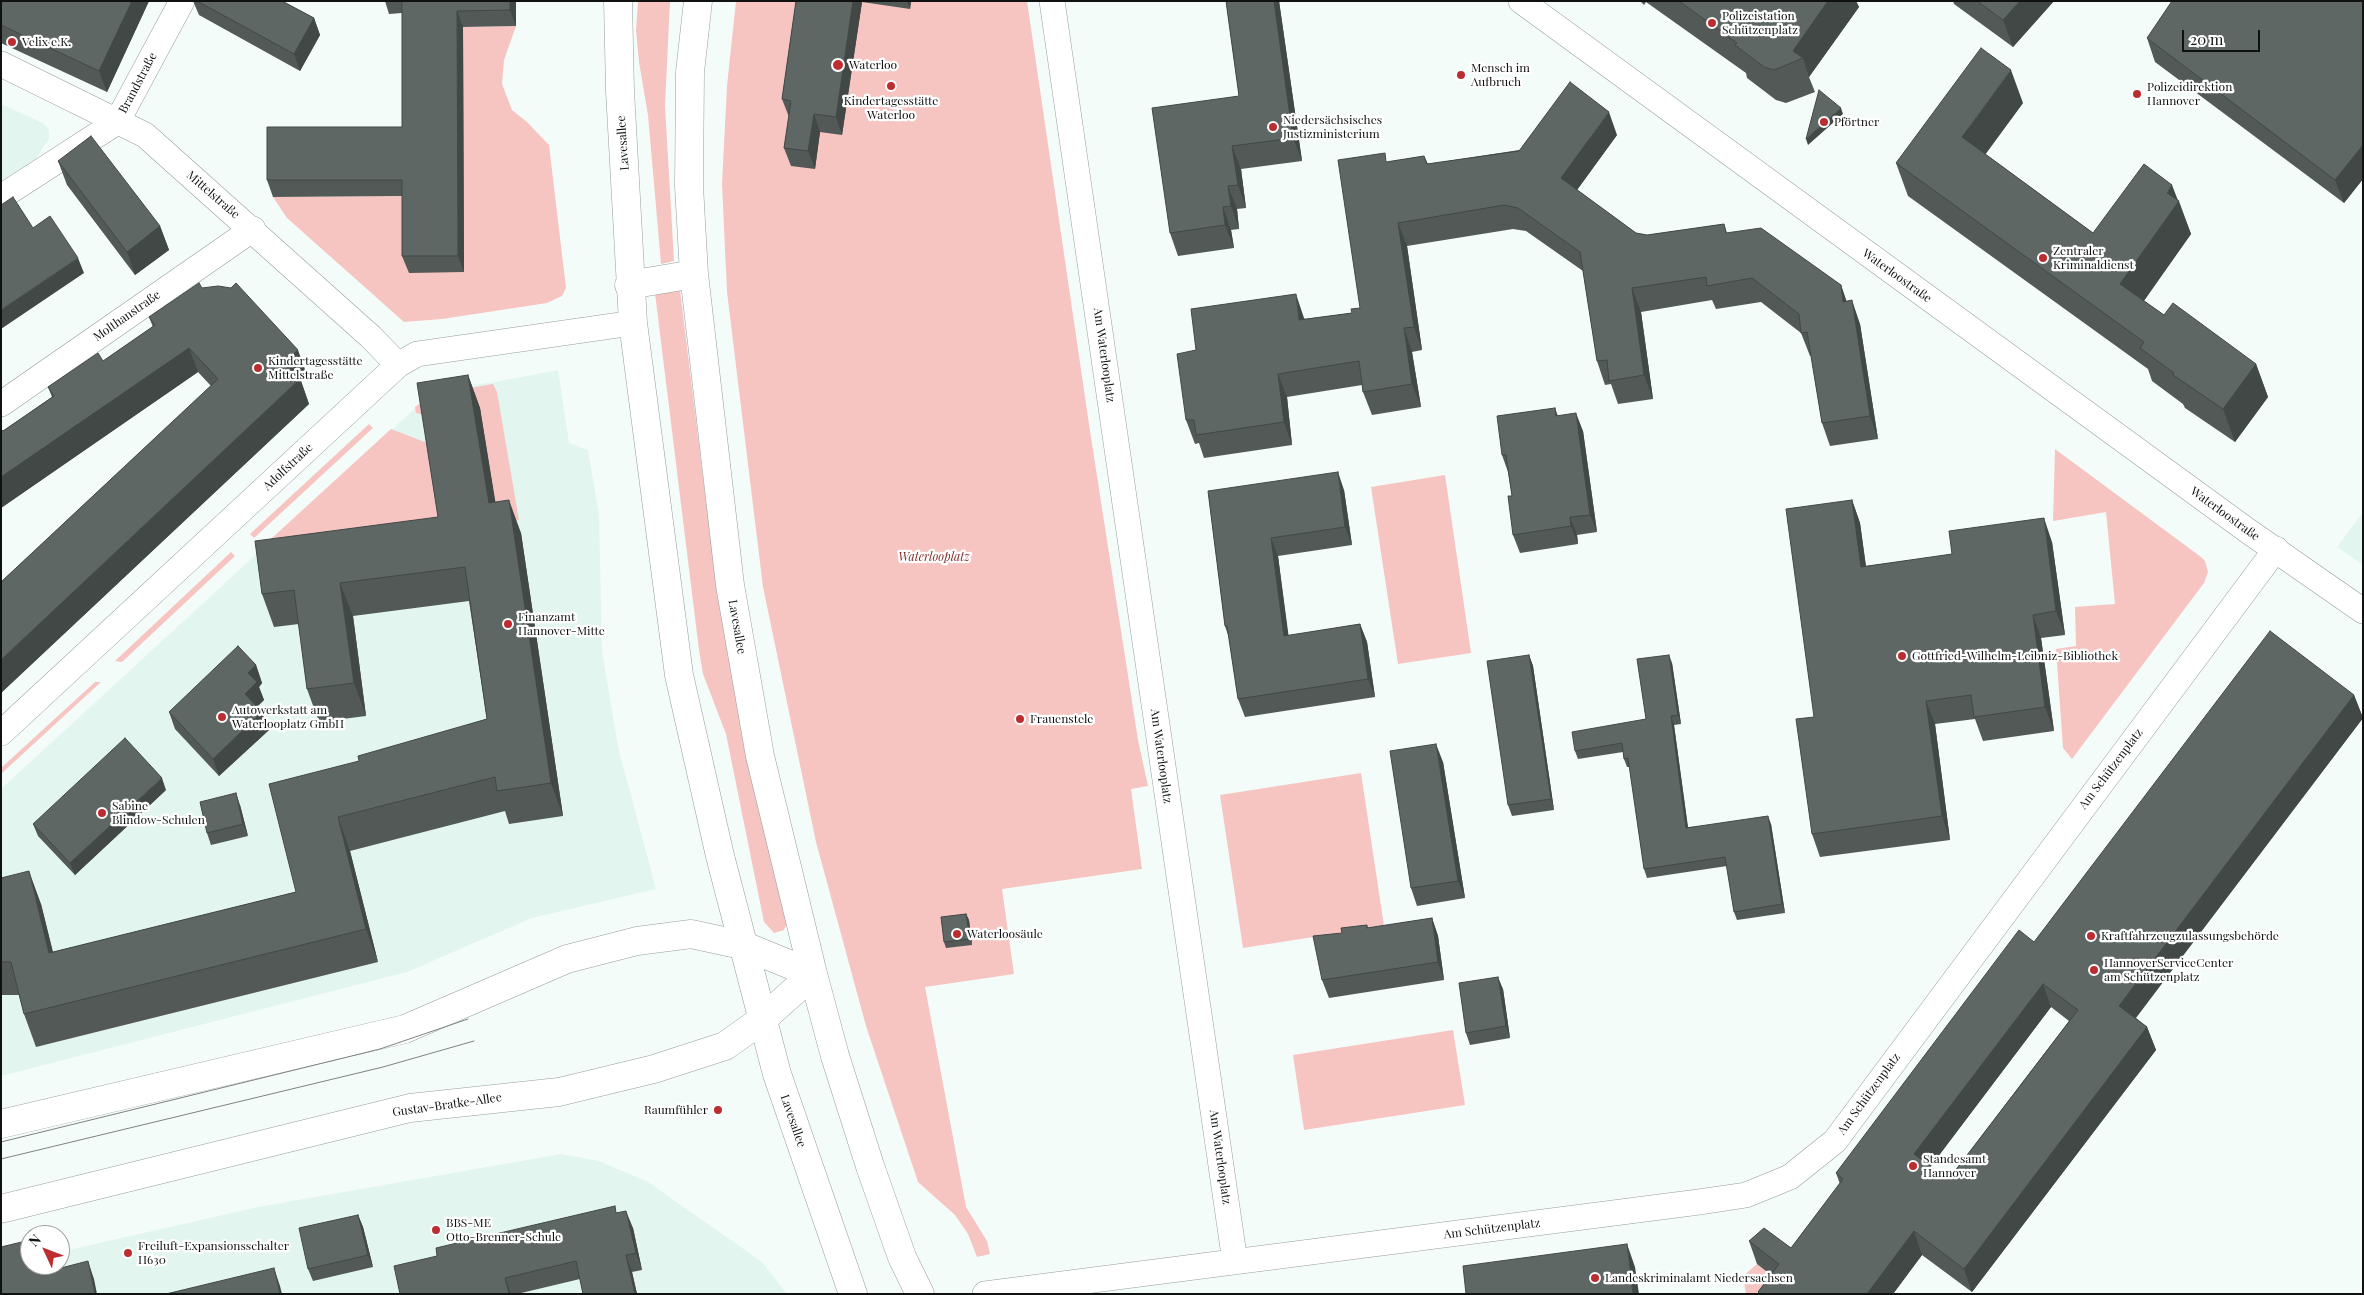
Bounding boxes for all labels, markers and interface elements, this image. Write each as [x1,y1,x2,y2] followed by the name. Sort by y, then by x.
[1722,9,1798,37] place label: Polizeistation Schützenplatz
[1706,17,1718,29] marker: Polizeistation Schützenplatz
[2184,20,2262,52] scale bar
[2190,29,2223,49] text: 20 m
[22,35,71,49] place label: Velix e.K.
[6,36,18,48] marker: Velix e.K.
[116,50,160,116] street label: Brandstraße
[831,58,845,72] marker: Waterloo
[849,58,897,72] place label: Waterloo
[1471,61,1530,89] place label: Mensch im Aufbruch
[1455,69,1467,81] marker: Mensch im Aufbruch
[885,80,897,92] marker: Kindertagesstätte Waterloo
[2147,80,2232,108] place label: Polizeidirektion Hannover
[2131,88,2143,100] marker: Polizeidirektion Hannover
[844,94,938,122] place label: Kindertagesstätte Waterloo
[1283,113,1382,141] place label: Niedersächsisches Justizministerium
[614,115,632,171] street label: Lavesallee
[1834,115,1879,129] place label: Pförtner
[1818,116,1830,128] marker: Pförtner
[1267,121,1279,133] marker: Niedersächsisches Justizministerium
[184,168,242,222] street label: Mittelstraße
[2053,244,2134,272] place label: Zentraler Kriminaldienst
[1860,246,1934,306] street label: Waterloostraße
[2037,252,2049,264] marker: Zentraler Kriminaldienst
[91,288,163,344] street label: Molthanstraße
[1090,307,1118,403] street label: Am Waterlooplatz
[268,354,362,382] place label: Kindertagesstätte Mittelstraße
[252,362,264,374] marker: Kindertagesstätte Mittelstraße
[260,440,316,494] street label: Adolfstraße
[2188,484,2262,544] street label: Waterloostraße
[898,550,970,564] park label: Waterlooplatz
[725,599,749,655] street label: Lavesallee
[518,610,605,638] place label: Finanzamt Hannover-Mitte
[502,618,514,630] marker: Finanzamt Hannover-Mitte
[1912,649,2118,663] place label: Gottfried-Wilhelm-Leibniz-Bibliothek
[1896,650,1908,662] marker: Gottfried-Wilhelm-Leibniz-Bibliothek
[232,703,344,731] place label: Autowerkstatt am Waterlooplatz GmbH
[1147,708,1175,804] street label: Am Waterlooplatz
[216,711,228,723] marker: Autowerkstatt am Waterlooplatz GmbH
[1030,712,1093,726] place label: Frauenstele
[1014,713,1026,725] marker: Frauenstele
[2076,726,2146,812] street label: Am Schützenplatz
[112,799,205,827] place label: Sabine Blindow-Schulen
[96,807,108,819] marker: Sabine Blindow-Schulen
[967,927,1043,941] place label: Waterloosäule
[951,928,963,940] marker: Waterloosäule
[2101,929,2279,943] place label: Kraftfahrzeugzulassungsbehörde
[2085,930,2097,942] marker: Kraftfahrzeugzulassungsbehörde
[2104,956,2233,984] place label: HannoverServiceCenter am Schützenplatz
[2088,964,2100,976] marker: HannoverServiceCenter am Schützenplatz
[1835,1050,1903,1138] street label: Am Schützenplatz
[391,1090,503,1120] street label: Gustav-Bratke-Allee
[777,1093,809,1149] street label: Lavesallee
[644,1103,708,1117] place label: Raumfühler
[712,1104,724,1116] marker: Raumfühler
[1206,1109,1234,1205] street label: Am Waterlooplatz
[1923,1152,1986,1180] place label: Standesamt Hannover
[1907,1160,1919,1172] marker: Standesamt Hannover
[446,1216,561,1244] place label: BBS-ME Otto-Brenner-Schule
[1443,1216,1541,1242] street label: Am Schützenplatz
[430,1224,442,1236] marker: BBS-ME Otto-Brenner-Schule
[20,1225,70,1275] north arrow
[24,1230,45,1250] text: N
[138,1239,289,1267] place label: Freiluft-Expansionsschalter H630
[122,1247,134,1259] marker: Freiluft-Expansionsschalter H630
[1605,1271,1793,1285] place label: Landeskriminalamt Niedersachsen
[1589,1272,1601,1284] marker: Landeskriminalamt Niedersachsen

